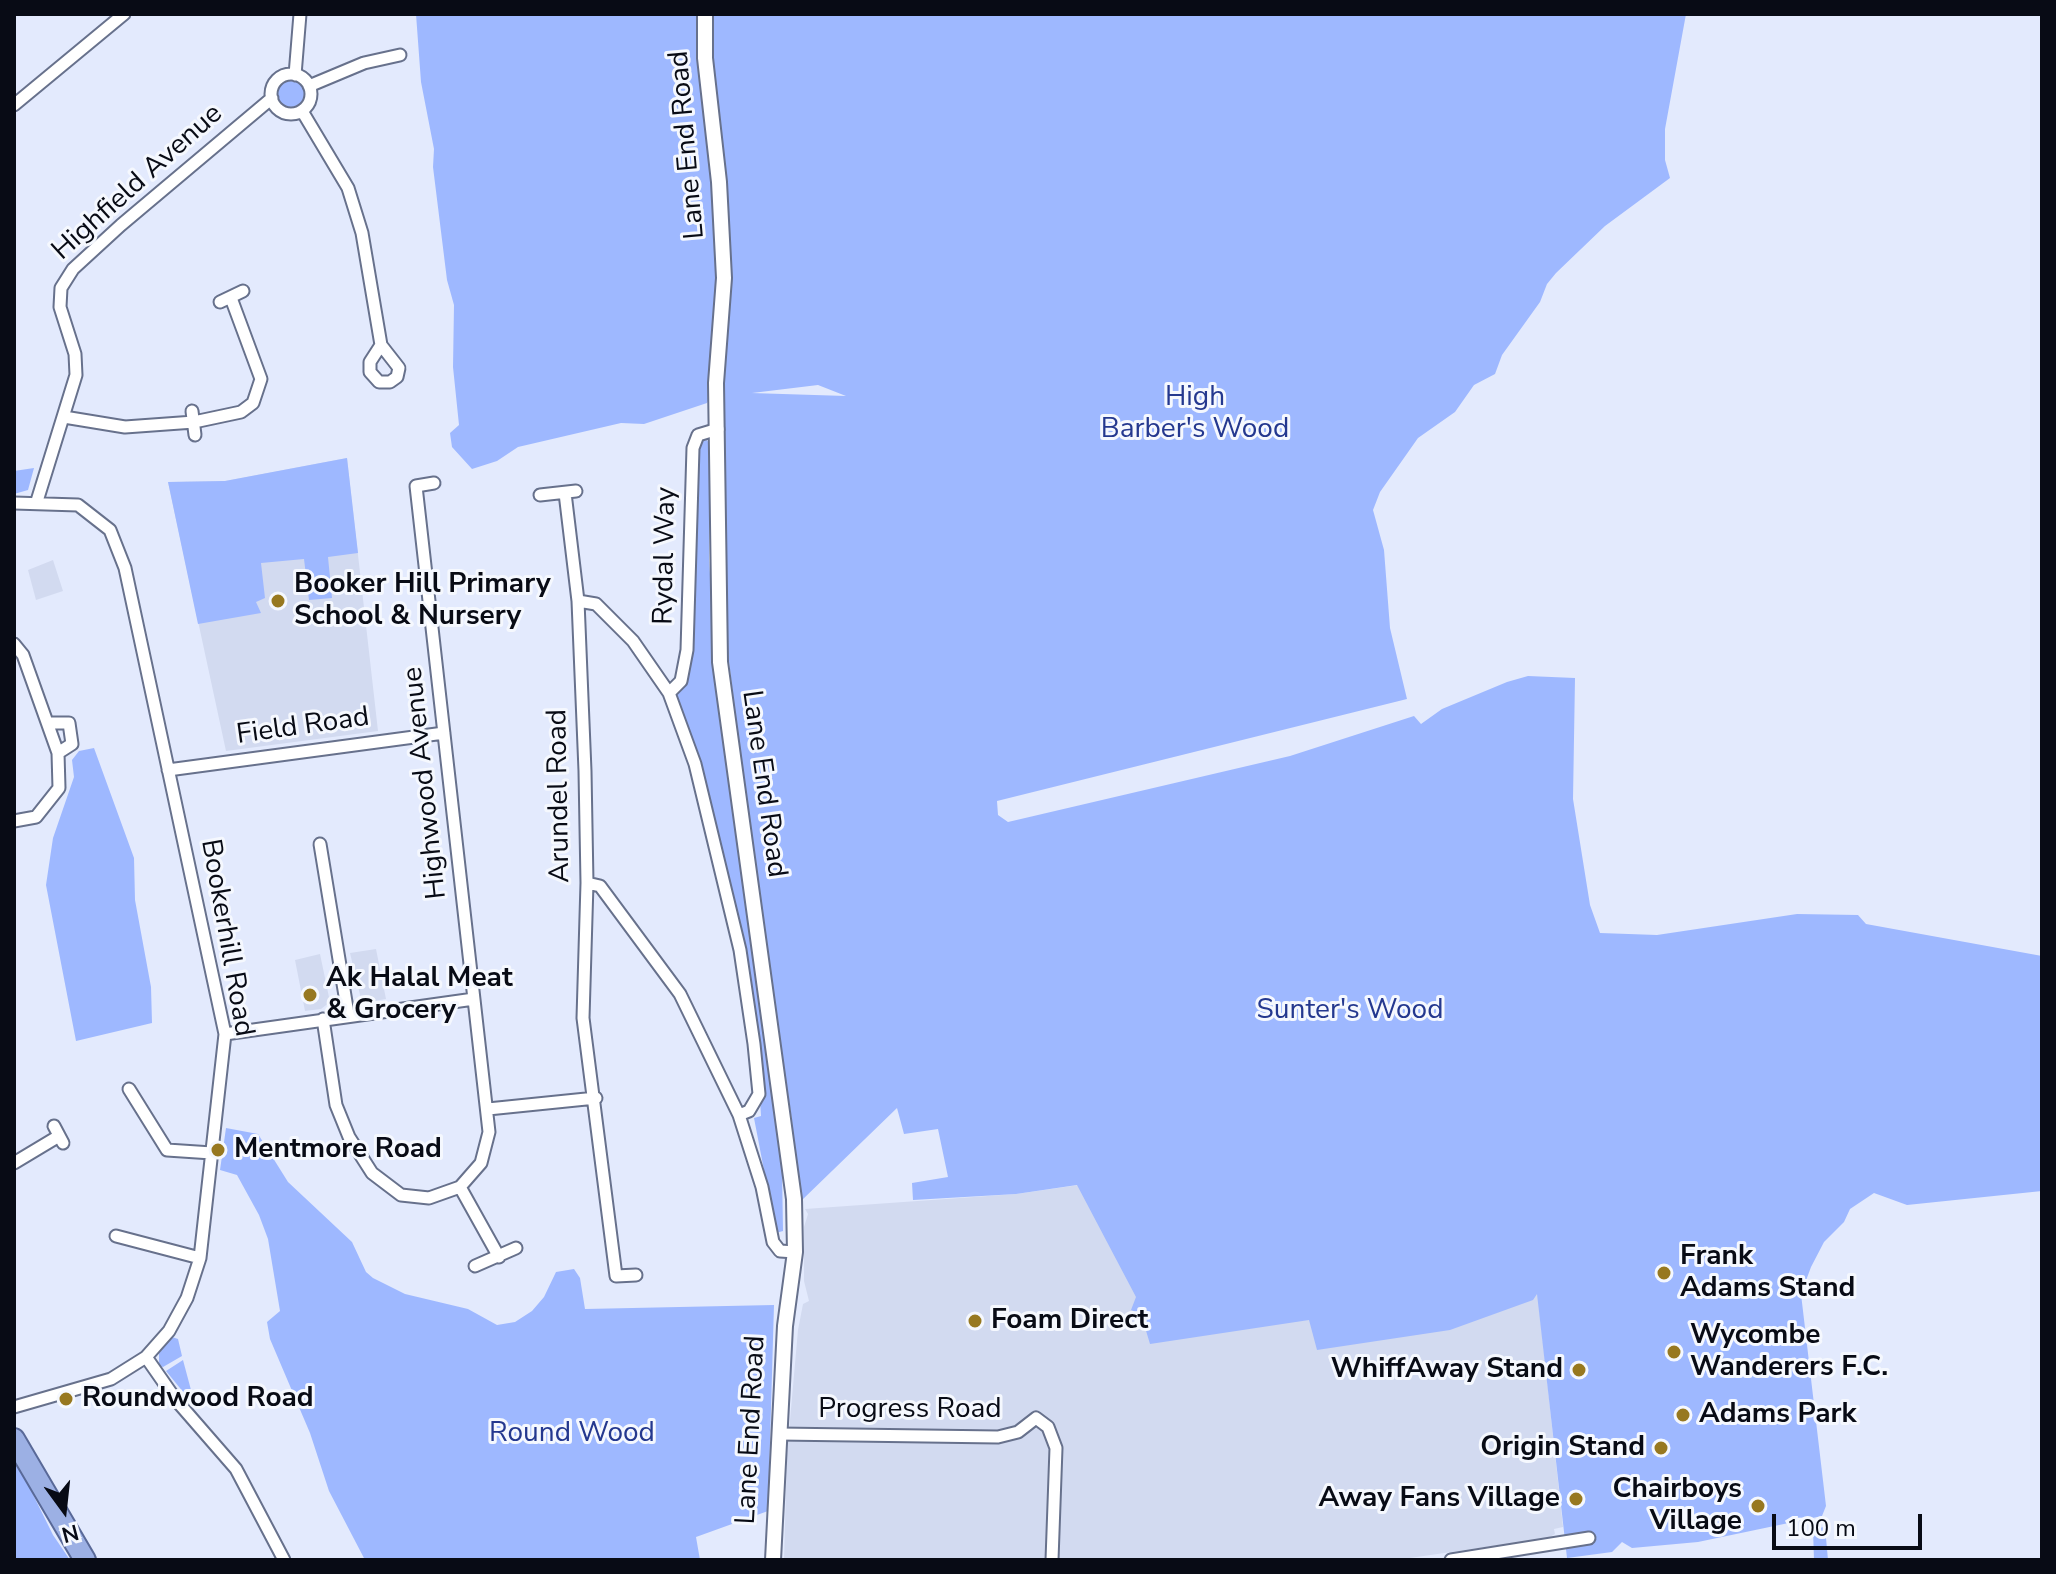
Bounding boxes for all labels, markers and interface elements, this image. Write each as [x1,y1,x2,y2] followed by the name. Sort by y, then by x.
[663,49,713,241] street label: Lane End Road
[46,98,230,268] street label: Highfield Avenue
[1101,381,1289,447] park label: High Barber's Wood
[648,487,684,625] street label: Rydal Way
[294,568,551,634] place label: Booker Hill Primary School & Nursery
[269,592,287,610] marker: Booker Hill Primary School & Nursery
[397,665,455,901] street label: Highwood Avenue
[733,688,793,880] street label: Lane End Road
[235,701,371,753] street label: Field Road
[542,709,578,883] street label: Arundel Road
[192,837,260,1039] street label: Bookerhill Road
[326,962,513,1028] place label: Ak Halal Meat & Grocery
[301,986,319,1004] marker: Ak Halal Meat & Grocery
[1257,994,1443,1028] park label: Sunter's Wood
[234,1133,442,1167] place label: Mentmore Road
[209,1141,227,1159] marker: Mentmore Road
[1680,1240,1855,1306] place label: Frank Adams Stand
[1655,1264,1673,1282] marker: Frank Adams Stand
[991,1304,1148,1338] place label: Foam Direct
[966,1312,984,1330] marker: Foam Direct
[1690,1319,1888,1385] place label: Wycombe Wanderers F.C.
[730,1335,774,1525] street label: Lane End Road
[1665,1343,1683,1361] marker: Wycombe Wanderers F.C.
[1331,1353,1563,1387] place label: WhiffAway Stand
[1570,1361,1588,1379] marker: WhiffAway Stand
[82,1382,314,1416] place label: Roundwood Road
[57,1390,75,1408] marker: Roundwood Road
[818,1393,1002,1427] street label: Progress Road
[1699,1398,1856,1432] place label: Adams Park
[1674,1406,1692,1424] marker: Adams Park
[489,1417,655,1451] park label: Round Wood
[1480,1431,1645,1465] place label: Origin Stand
[1652,1439,1670,1457] marker: Origin Stand
[24,1470,104,1550] north arrow
[1612,1473,1742,1539] place label: Chairboys Village
[1318,1482,1560,1516] place label: Away Fans Village
[1567,1490,1585,1508] marker: Away Fans Village
[1749,1497,1767,1515] marker: Chairboys Village
[1776,1498,1926,1548] scale bar
[1786,1512,1856,1544] text: 100 m
[58,1517,82,1550] text: N

